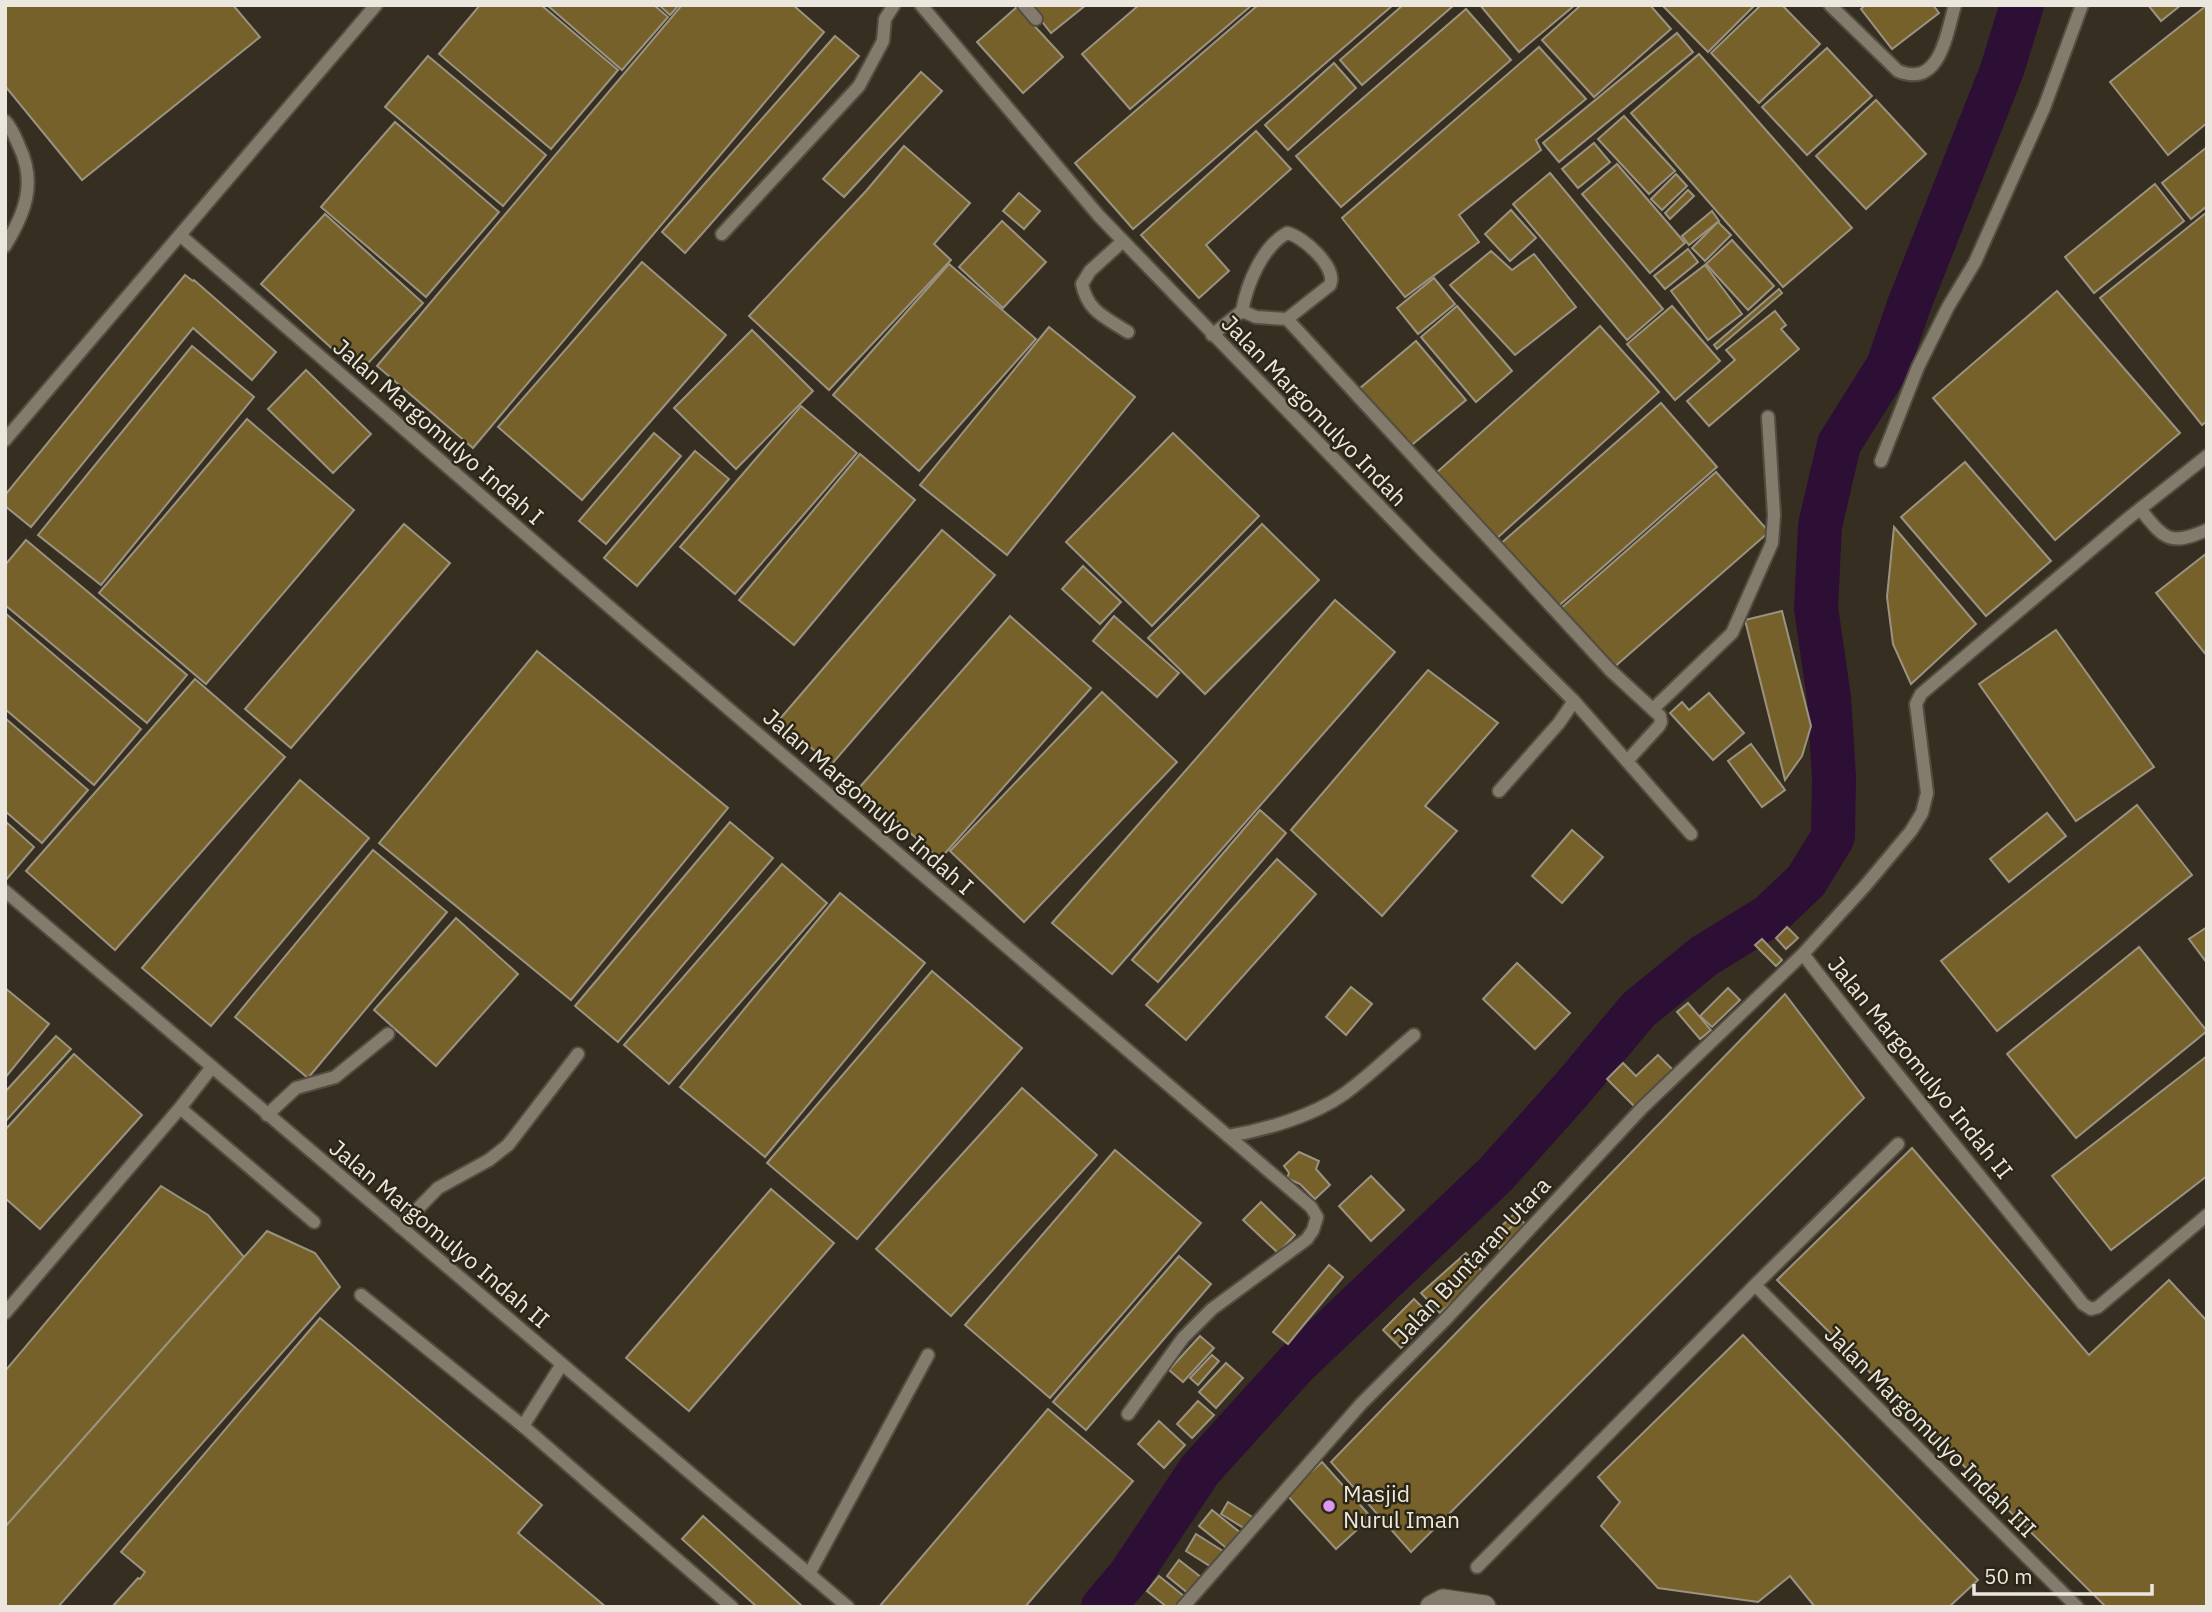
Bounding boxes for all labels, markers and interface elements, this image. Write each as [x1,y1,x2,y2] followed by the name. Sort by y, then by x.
[1216,308,1414,512] street label: Jalan Margomulyo Indah
[328,331,550,531] street label: Jalan Margomulyo Indah I
[758,701,980,901] street label: Jalan Margomulyo Indah I
[1822,949,2020,1185] street label: Jalan Margomulyo Indah II
[324,1132,556,1334] street label: Jalan Margomulyo Indah II
[1386,1170,1556,1350] street label: Jalan Buntaran Utara
[1819,1319,2043,1543] street label: Jalan Margomulyo Indah III
[1343,1478,1460,1534] place label: Masjid Nurul Iman
[1321,1498,1337,1514] marker: Masjid Nurul Iman
[1974,1552,2152,1596] scale bar
[1984,1562,2033,1590] text: 50 m

